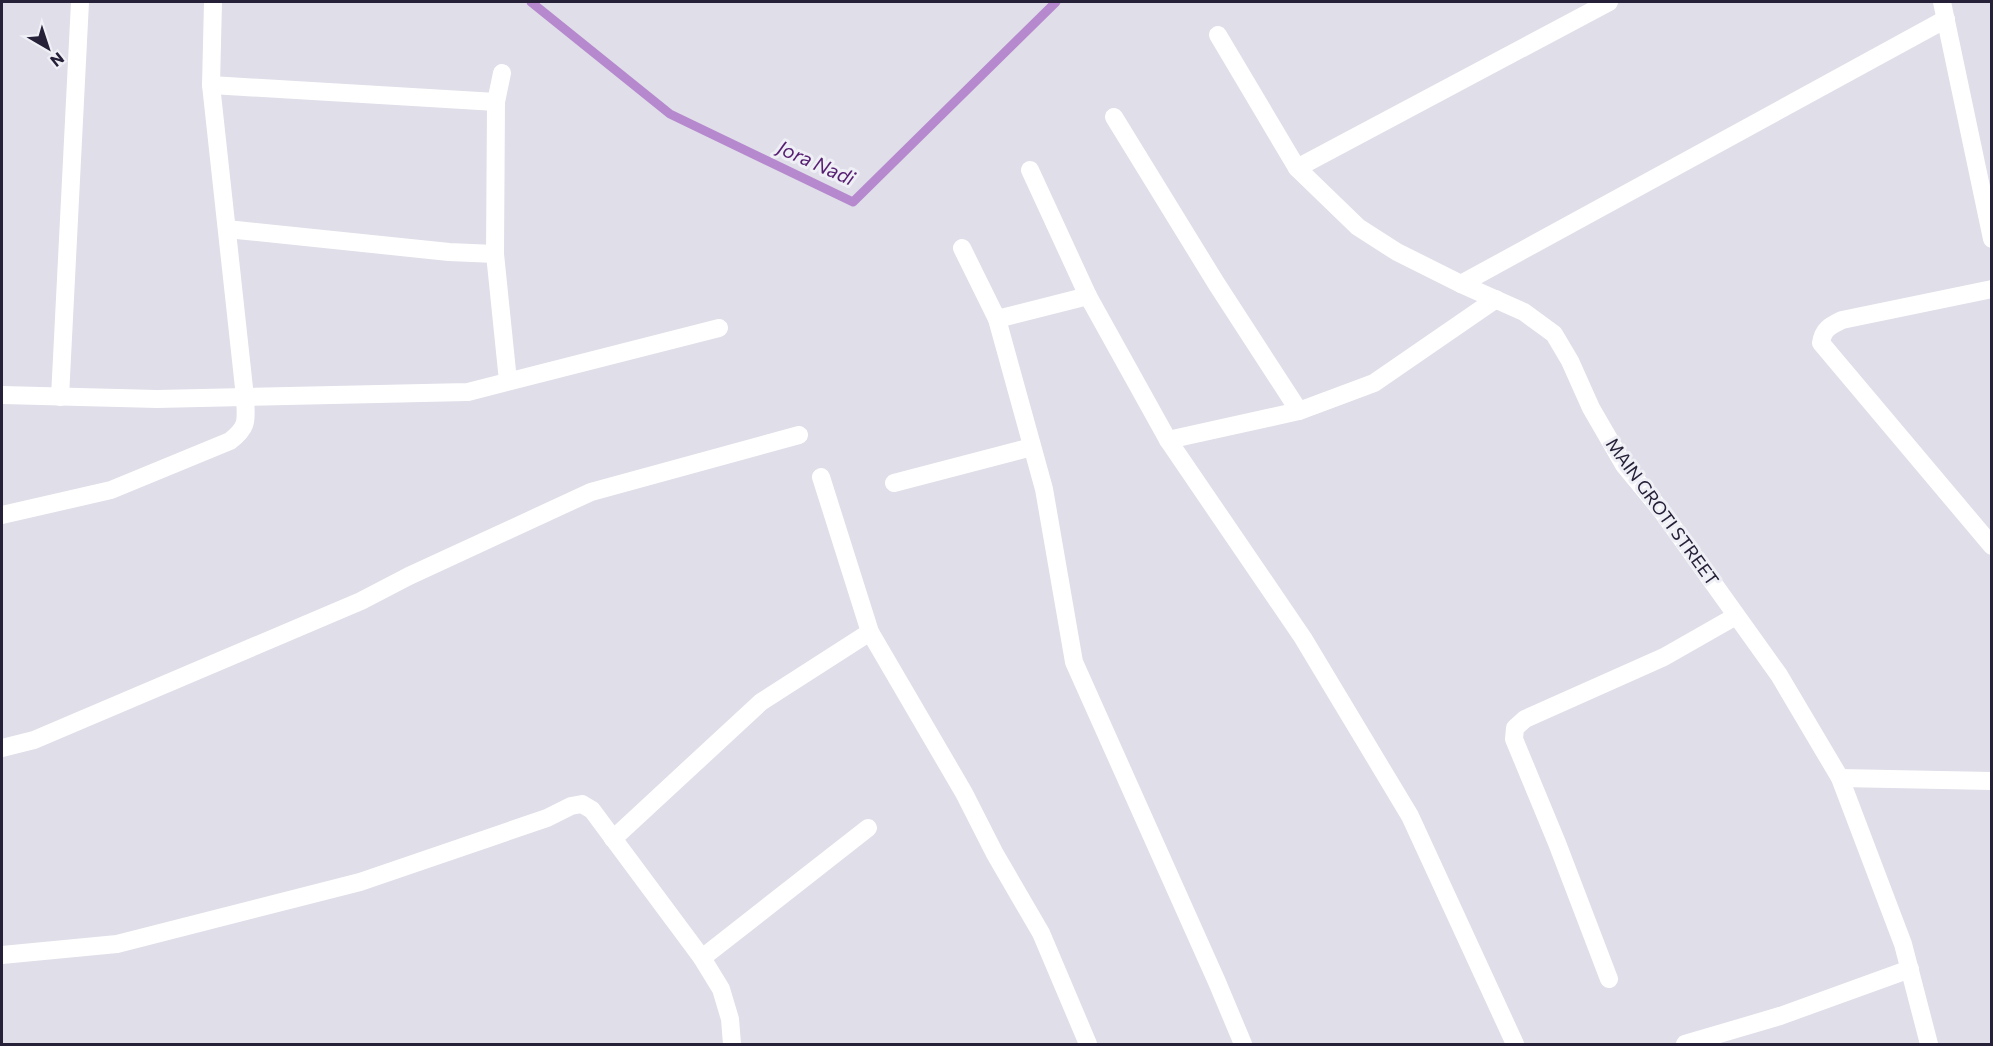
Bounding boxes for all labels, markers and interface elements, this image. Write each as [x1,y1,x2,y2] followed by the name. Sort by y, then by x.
[18,18,78,78] north arrow
[47,49,68,71] text: N
[772,134,860,190] water label: Jora Nadi
[1602,433,1724,590] street label: MAIN GROTI STREET

